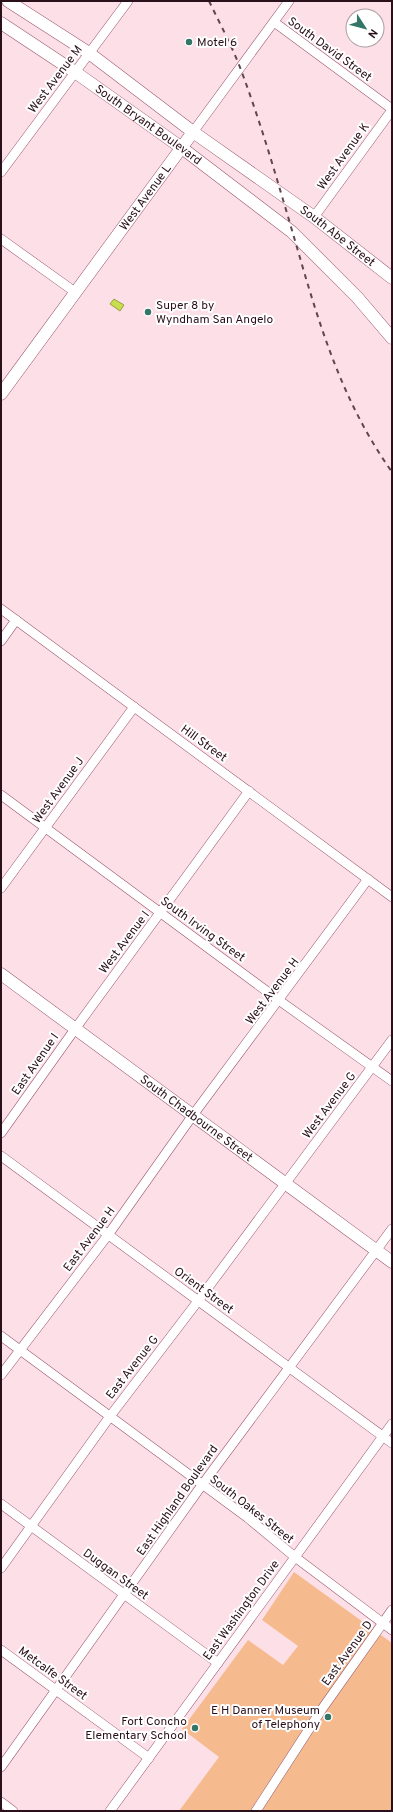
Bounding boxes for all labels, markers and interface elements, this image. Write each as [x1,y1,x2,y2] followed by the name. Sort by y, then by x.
[345,8,385,48] north arrow
[284,14,375,86] street label: South David Street
[364,26,380,41] text: N
[197,35,237,51] place label: Motel 6
[184,37,194,47] marker: Motel 6
[25,42,87,117] street label: West Avenue M
[91,82,204,169] street label: South Bryant Boulevard
[314,120,374,193] street label: West Avenue K
[116,161,176,234] street label: West Avenue L
[296,202,378,271] street label: South Abe Street
[156,298,274,328] place label: Super 8 by Wyndham San Angelo
[143,307,153,317] marker: Super 8 by Wyndham San Angelo
[177,722,230,766] street label: Hill Street
[29,754,88,827] street label: West Avenue J
[157,894,248,966] street label: South Irving Street
[96,908,154,977] street label: West Avenue I
[242,955,303,1028] street label: West Avenue H
[9,1030,63,1099] street label: East Avenue I
[299,1069,360,1142] street label: West Avenue G
[136,1072,256,1166] street label: South Chadbourne Street
[60,1204,119,1275] street label: East Avenue H
[170,1264,236,1318] street label: Orient Street
[103,1332,163,1403] street label: East Avenue G
[134,1442,222,1559] street label: East Highland Boulevard
[206,1472,297,1548] street label: South Oakes Street
[79,1546,151,1604] street label: Duggan Street
[200,1557,284,1664] street label: East Washington Drive
[319,1618,377,1689] street label: East Avenue D
[15,1643,90,1704] street label: Metcalfe Street
[211,1703,320,1733] place label: E H Danner Museum of Telephony
[323,1712,333,1722] marker: E H Danner Museum of Telephony
[85,1714,187,1744] place label: Fort Concho Elementary School
[190,1723,200,1733] marker: Fort Concho Elementary School

